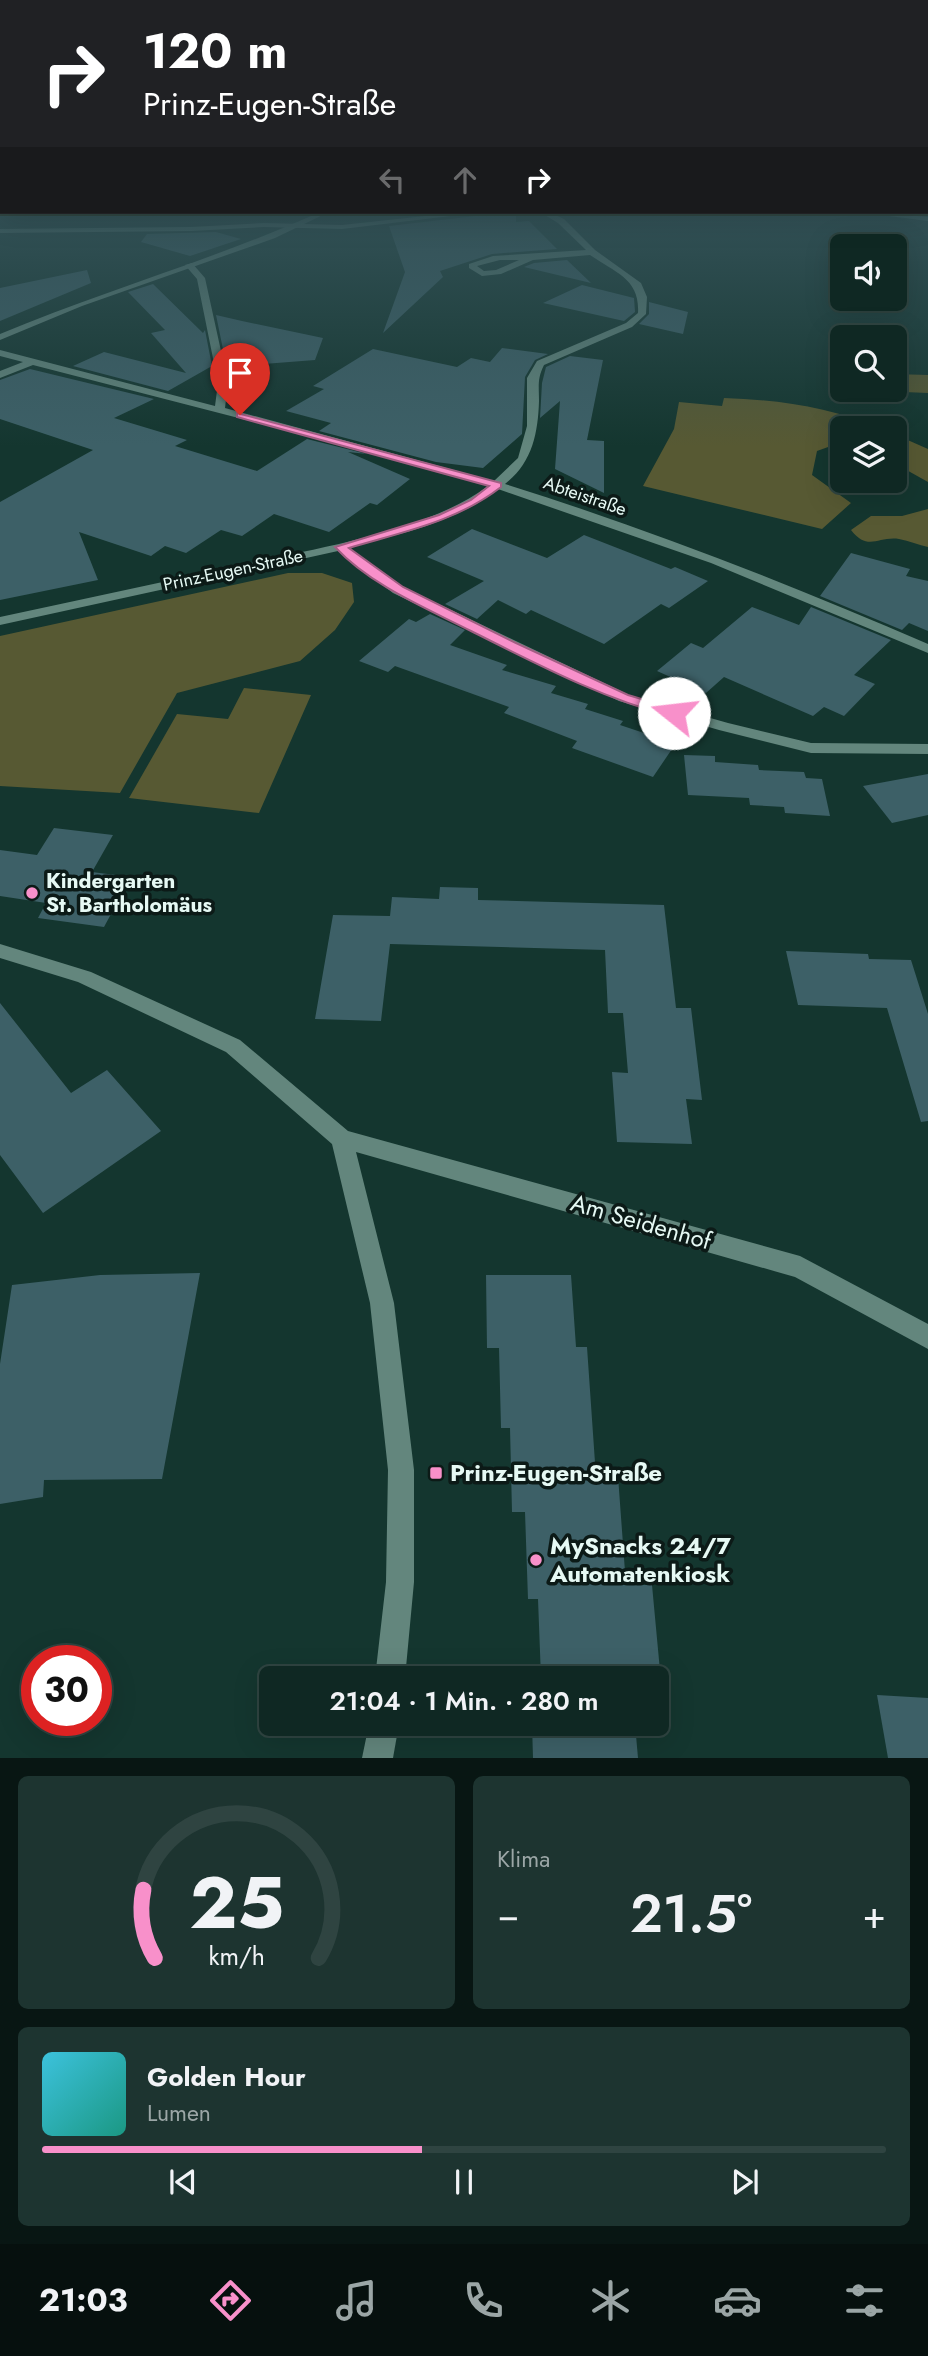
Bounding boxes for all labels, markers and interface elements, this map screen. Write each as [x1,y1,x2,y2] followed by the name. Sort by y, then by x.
[143,16,287,86] text: 120 m
[28,28,119,119] icon: right
[143,81,396,127] text: Prinz-Eugen-Straße
[373,161,411,199] icon: left
[446,161,484,199] icon: ahead
[519,161,557,199] icon: right
[830,234,907,493] map controls
[830,234,907,311] button: sound
[830,325,907,402] button: search
[210,343,270,415] pin
[221,354,259,392] icon: arrive
[830,416,907,493] button: layers
[540,470,630,522] street label: Abteistraße
[161,542,305,598] street label: Prinz-Eugen-Straße
[637,676,711,750] position arrow
[46,866,213,920] place label: Kindergarten St. Bartholomäus
[24,885,40,901] marker: Kindergarten St. Bartholomäus
[567,1185,717,1259] street label: Am Seidenhof
[450,1455,662,1490] place label: Prinz-Eugen-Straße
[428,1465,444,1481] marker: Prinz-Eugen-Straße
[549,1528,732,1591] place label: MySnacks 24/7 Automatenkiosk
[528,1552,544,1568] marker: MySnacks 24/7 Automatenkiosk
[21,1645,112,1736] speed limit sign: 30
[329,1682,599,1720] text: 21:04 · 1 Min. · 280 m
[497,1842,550,1876] text: Klima
[189,1851,284,1956] text: 25
[630,1876,752,1952] text: 21.5°
[497,1887,519,1942] text: −
[863,1887,886,1942] text: +
[208,1938,265,1974] text: km/h
[147,2058,306,2096] text: Golden Hour
[147,2096,211,2130] text: Lumen
[164,2163,202,2201] icon: previous
[445,2163,483,2201] icon: pause
[726,2163,764,2201] icon: next
[206,2276,255,2325] icon: directions
[332,2276,381,2325] icon: music
[459,2276,508,2325] icon: phone
[586,2276,635,2325] icon: climate
[713,2276,762,2325] icon: car
[840,2276,889,2325] icon: filters
[39,2277,128,2323] text: 21:03

